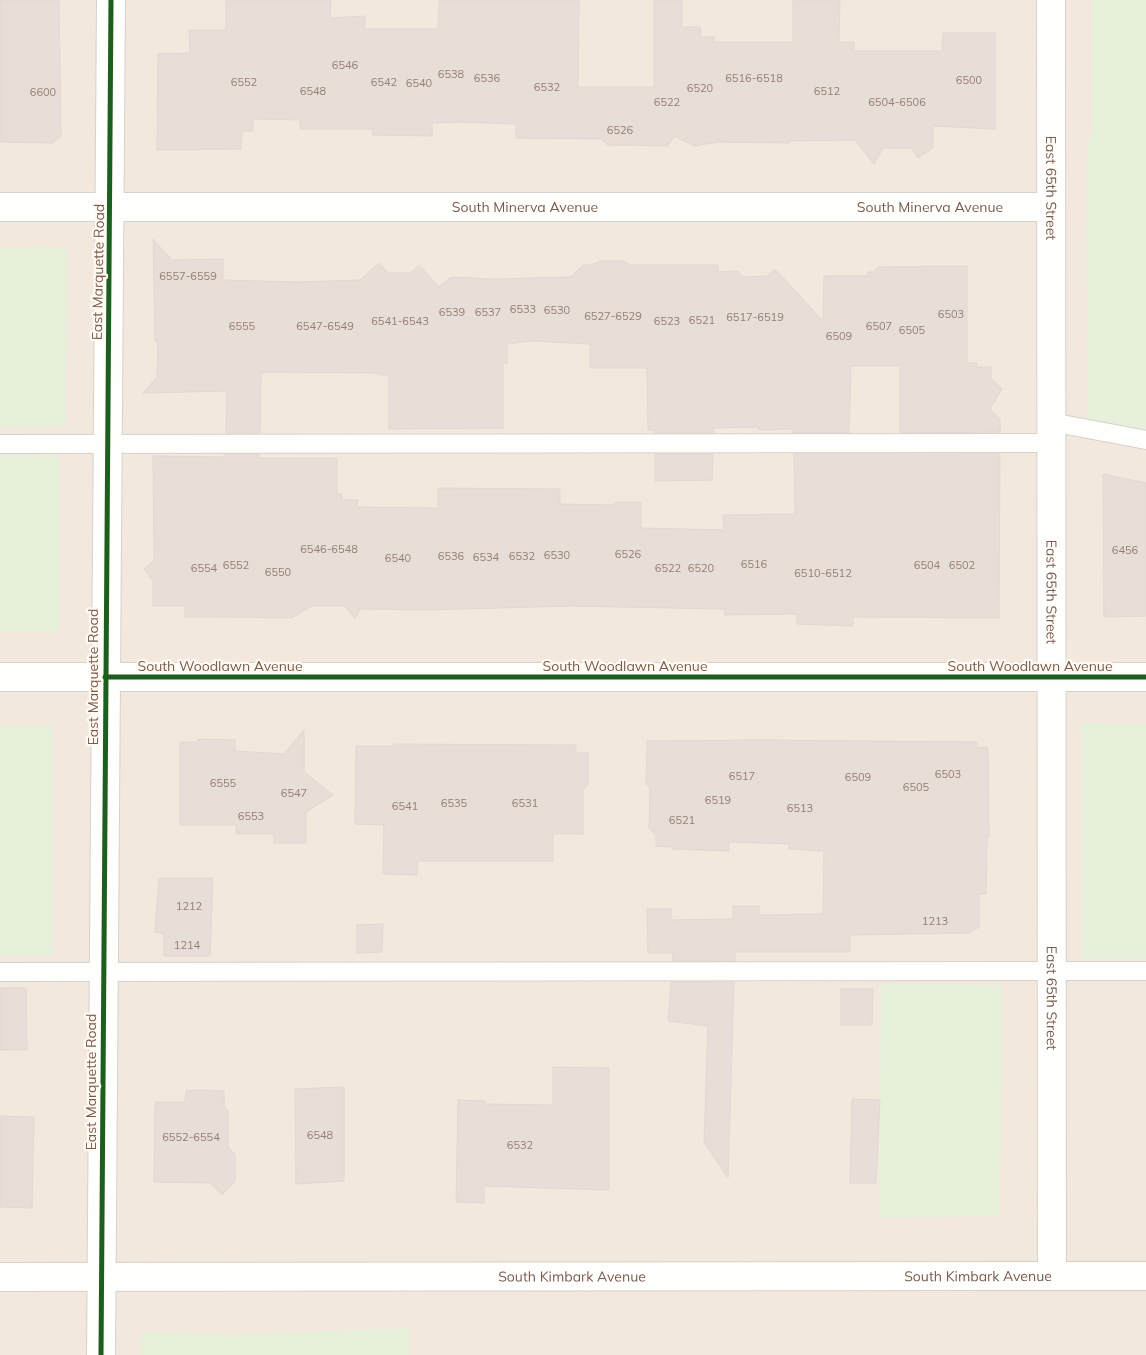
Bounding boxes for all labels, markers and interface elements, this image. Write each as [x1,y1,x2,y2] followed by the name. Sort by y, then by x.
[332,58,359,72] house number: 6546
[438,67,465,81] house number: 6538
[474,71,501,85] house number: 6536
[725,71,783,85] house number: 6516-6518
[956,73,983,87] house number: 6500
[231,75,258,89] house number: 6552
[371,75,398,89] house number: 6542
[406,76,433,90] house number: 6540
[534,80,561,94] house number: 6532
[687,81,714,95] house number: 6520
[300,84,327,98] house number: 6548
[814,84,841,98] house number: 6512
[30,85,57,99] house number: 6600
[654,95,681,109] house number: 6522
[868,95,926,109] house number: 6504-6506
[607,123,634,137] house number: 6526
[1042,136,1060,240] street label: East 65th Street
[452,198,598,216] street label: South Minerva Avenue
[857,198,1003,216] street label: South Minerva Avenue
[88,204,108,340] street label: East Marquette Road
[159,269,217,283] house number: 6557-6559
[510,302,536,316] house number: 6533
[544,303,571,317] house number: 6530
[439,305,465,319] house number: 6539
[475,305,501,319] house number: 6537
[938,307,964,321] house number: 6503
[584,309,642,323] house number: 6527-6529
[726,310,784,324] house number: 6517-6519
[689,313,715,327] house number: 6521
[371,314,429,328] house number: 6541-6543
[654,314,680,328] house number: 6523
[229,319,256,333] house number: 6555
[296,319,354,333] house number: 6547-6549
[866,319,892,333] house number: 6507
[899,323,926,337] house number: 6505
[826,329,852,343] house number: 6509
[1042,540,1061,644] street label: East 65th Street
[300,542,358,556] house number: 6546-6548
[1112,543,1139,557] house number: 6456
[615,547,642,561] house number: 6526
[544,548,571,562] house number: 6530
[438,549,465,563] house number: 6536
[509,549,536,563] house number: 6532
[473,550,500,564] house number: 6534
[385,551,412,565] house number: 6540
[741,557,768,571] house number: 6516
[223,558,250,572] house number: 6552
[914,558,941,572] house number: 6504
[949,558,976,572] house number: 6502
[191,561,218,575] house number: 6554
[655,561,682,575] house number: 6522
[688,561,715,575] house number: 6520
[265,565,292,579] house number: 6550
[794,566,852,580] house number: 6510-6512
[84,609,102,745] street label: East Marquette Road
[137,657,303,675] street label: South Woodlawn Avenue
[542,657,708,675] street label: South Woodlawn Avenue
[947,657,1113,675] street label: South Woodlawn Avenue
[935,767,961,781] house number: 6503
[729,769,755,783] house number: 6517
[845,770,871,784] house number: 6509
[210,776,237,790] house number: 6555
[903,780,930,794] house number: 6505
[281,786,307,800] house number: 6547
[705,793,731,807] house number: 6519
[441,796,468,810] house number: 6535
[512,796,538,810] house number: 6531
[392,799,418,813] house number: 6541
[787,801,813,815] house number: 6513
[238,809,264,823] house number: 6553
[669,813,695,827] house number: 6521
[176,899,203,913] house number: 1212
[922,914,948,928] house number: 1213
[174,938,201,952] house number: 1214
[1043,946,1061,1050] street label: East 65th Street
[82,1014,100,1150] street label: East Marquette Road
[307,1128,334,1142] house number: 6548
[162,1130,220,1144] house number: 6552-6554
[507,1138,534,1152] house number: 6532
[498,1267,646,1286] street label: South Kimbark Avenue
[904,1267,1052,1285] street label: South Kimbark Avenue

